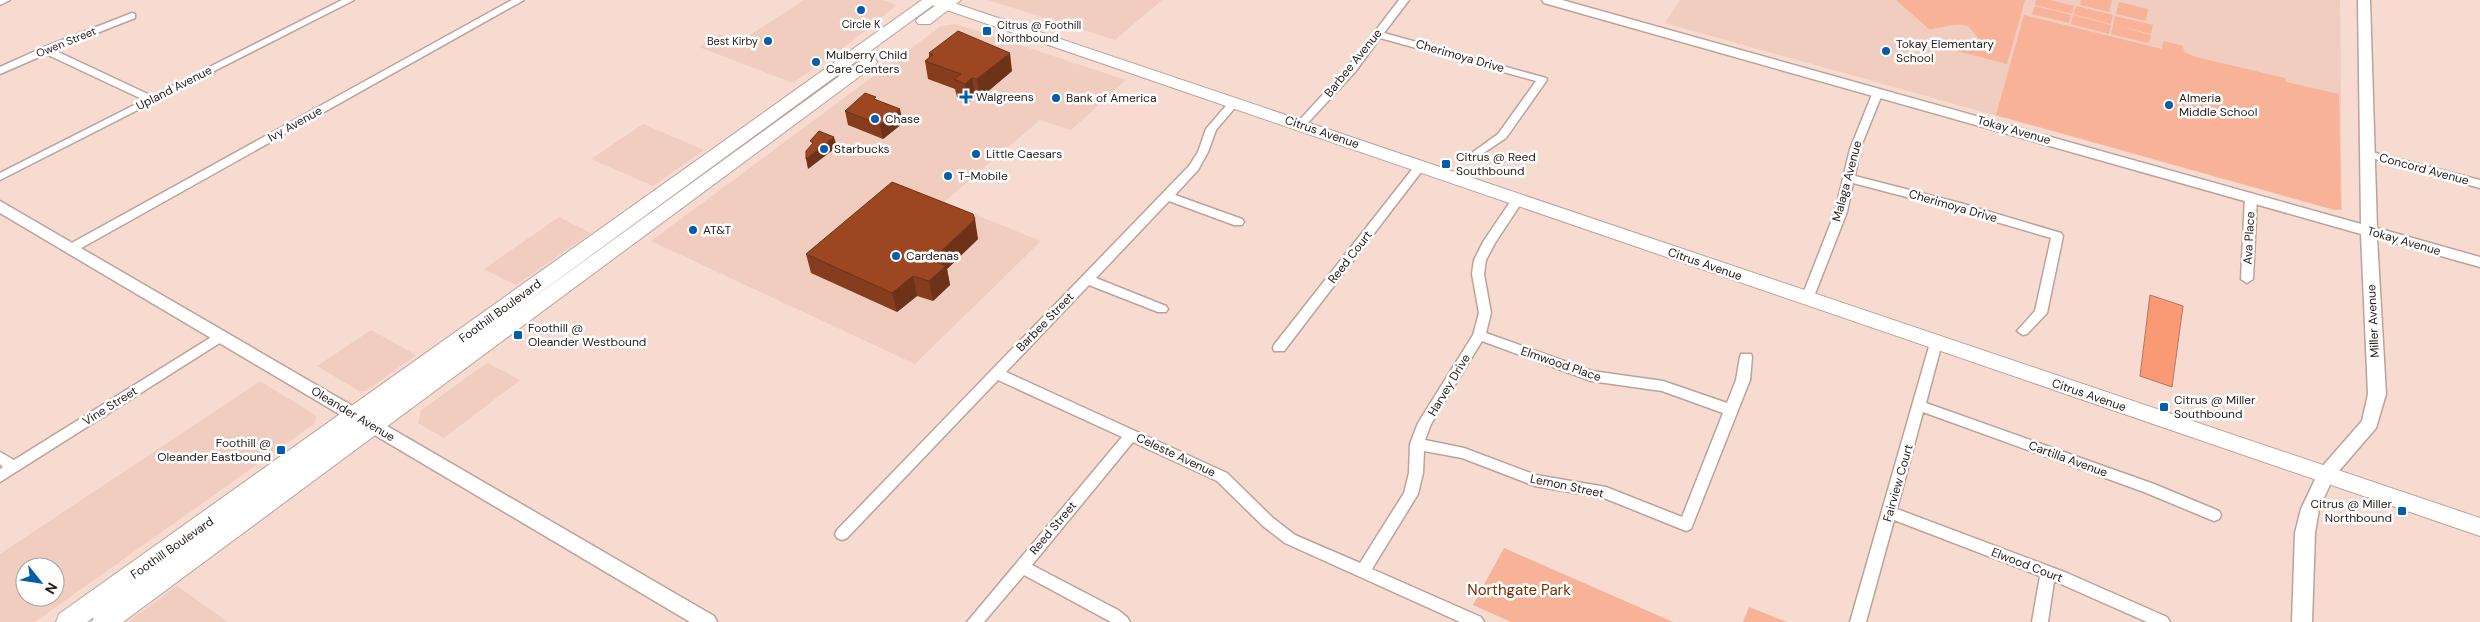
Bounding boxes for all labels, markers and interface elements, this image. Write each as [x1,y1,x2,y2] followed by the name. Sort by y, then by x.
[855,4,867,16] marker: Circle K
[842,17,881,31] place label: Circle K
[997,18,1081,45] place label: Citrus @ Foothill Northbound
[34,24,98,60] street label: Owen Street
[981,25,993,37] marker: Citrus @ Foothill Northbound
[1321,25,1386,100] street label: Barbee Avenue
[707,34,758,48] place label: Best Kirby
[762,35,774,47] marker: Best Kirby
[1414,36,1506,76] street label: Cherimoya Drive
[1896,36,1994,66] place label: Tokay Elementary School
[1880,45,1892,57] marker: Tokay Elementary School
[826,47,907,77] place label: Mulberry Child Care Centers
[810,56,822,68] marker: Mulberry Child Care Centers
[133,62,215,114] street label: Upland Avenue
[976,89,1034,105] place label: Walgreens
[1066,90,1156,106] place label: Bank of America
[2179,90,2257,120] place label: Almeria Middle School
[960,91,972,103] marker: Walgreens
[1050,92,1062,104] marker: Bank of America
[2163,99,2175,111] marker: Almeria Middle School
[265,102,325,145] street label: Ivy Avenue
[885,111,920,127] place label: Chase
[1283,112,1361,152] street label: Citrus Avenue
[1975,112,2053,148] street label: Tokay Avenue
[869,113,881,125] marker: Chase
[1829,139,1866,223] street label: Malaga Avenue
[834,141,890,157] place label: Starbucks
[818,143,830,155] marker: Starbucks
[986,146,1062,162] place label: Little Caesars
[970,148,982,160] marker: Little Caesars
[1456,149,1536,179] place label: Citrus @ Reed Southbound
[2377,149,2471,189] street label: Concord Avenue
[1440,158,1452,170] marker: Citrus @ Reed Southbound
[958,168,1008,184] place label: T-Mobile
[942,170,954,182] marker: T-Mobile
[1907,186,1999,226] street label: Cherimoya Drive
[2240,211,2258,265] street label: Ava Place
[703,222,731,238] place label: AT&T
[2365,223,2443,259] street label: Tokay Avenue
[687,224,699,236] marker: AT&T
[1324,227,1376,287] street label: Reed Court
[1666,244,1744,284] street label: Citrus Avenue
[906,248,959,264] place label: Cardenas
[890,250,902,262] marker: Cardenas
[456,276,544,346] street label: Foothill Boulevard
[2363,284,2383,358] street label: Miller Avenue
[1013,289,1078,355] street label: Barbee Street
[528,320,646,350] place label: Foothill @ Oleander Westbound
[512,329,524,341] marker: Foothill @ Oleander Westbound
[1519,343,1603,385] street label: Elmwood Place
[1424,351,1474,419] street label: Harvey Drive
[2050,375,2128,415] street label: Citrus Avenue
[80,383,141,429] street label: Vine Street
[308,383,398,445] street label: Oleander Avenue
[2174,392,2256,422] place label: Citrus @ Miller Southbound
[2158,401,2170,413] marker: Citrus @ Miller Southbound
[1134,430,1219,480] street label: Celeste Avenue
[157,435,271,465] place label: Foothill @ Oleander Eastbound
[2026,437,2110,481] street label: Cartilla Avenue
[1879,442,1917,524] street label: Fairview Court
[275,444,287,456] marker: Foothill @ Oleander Eastbound
[1529,470,1606,502] street label: Lemon Street
[2310,496,2393,526] place label: Citrus @ Miller Northbound
[1026,498,1080,558] street label: Reed Street
[2396,505,2408,517] marker: Citrus @ Miller Northbound
[127,513,217,583] street label: Foothill Boulevard
[1989,544,2065,586] street label: Elwood Court
[15,557,65,607] north arrow
[41,580,62,597] text: N
[1467,580,1571,600] park label: Northgate Park

